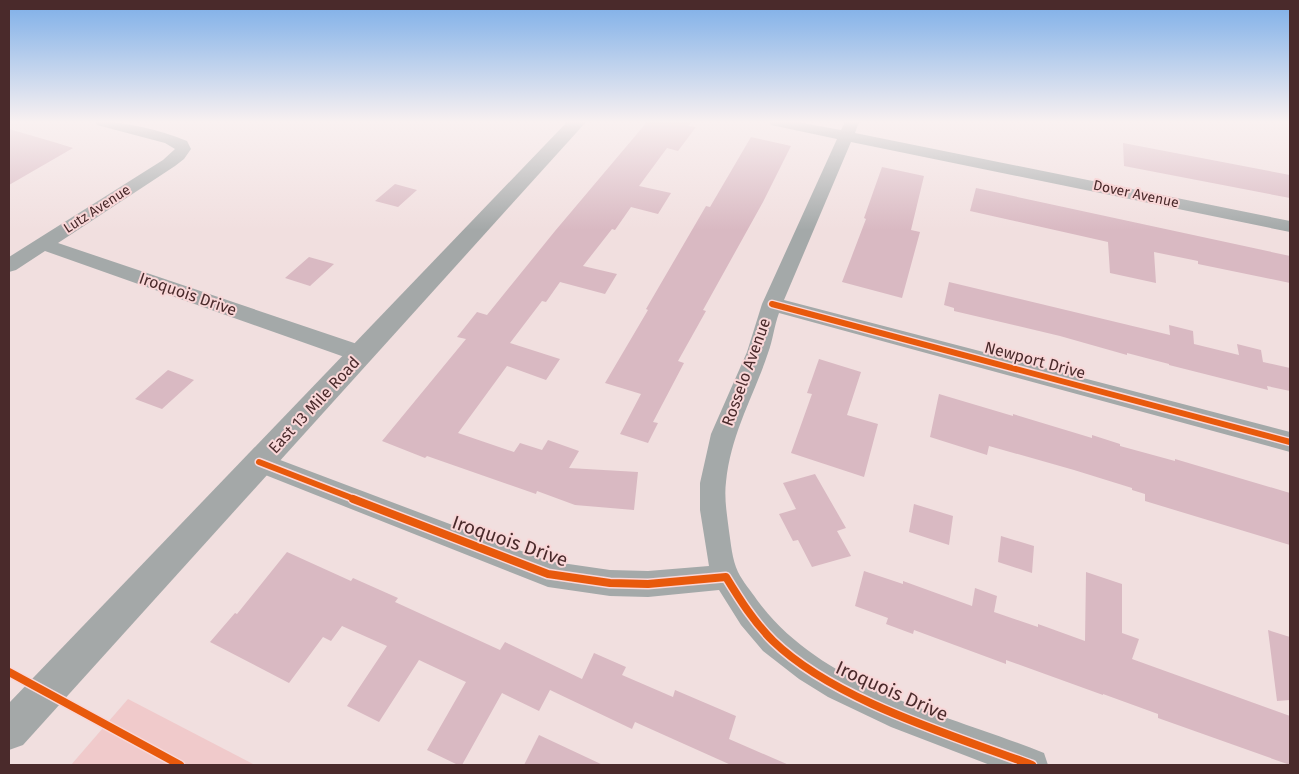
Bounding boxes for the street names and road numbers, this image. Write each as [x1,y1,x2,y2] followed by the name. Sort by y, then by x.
[1092,177,1180,211] street label: Dover Avenue
[60,181,134,237] street label: Lutz Avenue
[137,268,239,320] street label: Iroquois Drive
[718,315,774,429] street label: Rosselo Avenue
[982,337,1088,383] street label: Newport Drive
[264,353,364,457] street label: East 13 Mile Road
[449,510,571,572] street label: Iroquois Drive
[832,656,952,726] street label: Iroquois Drive

